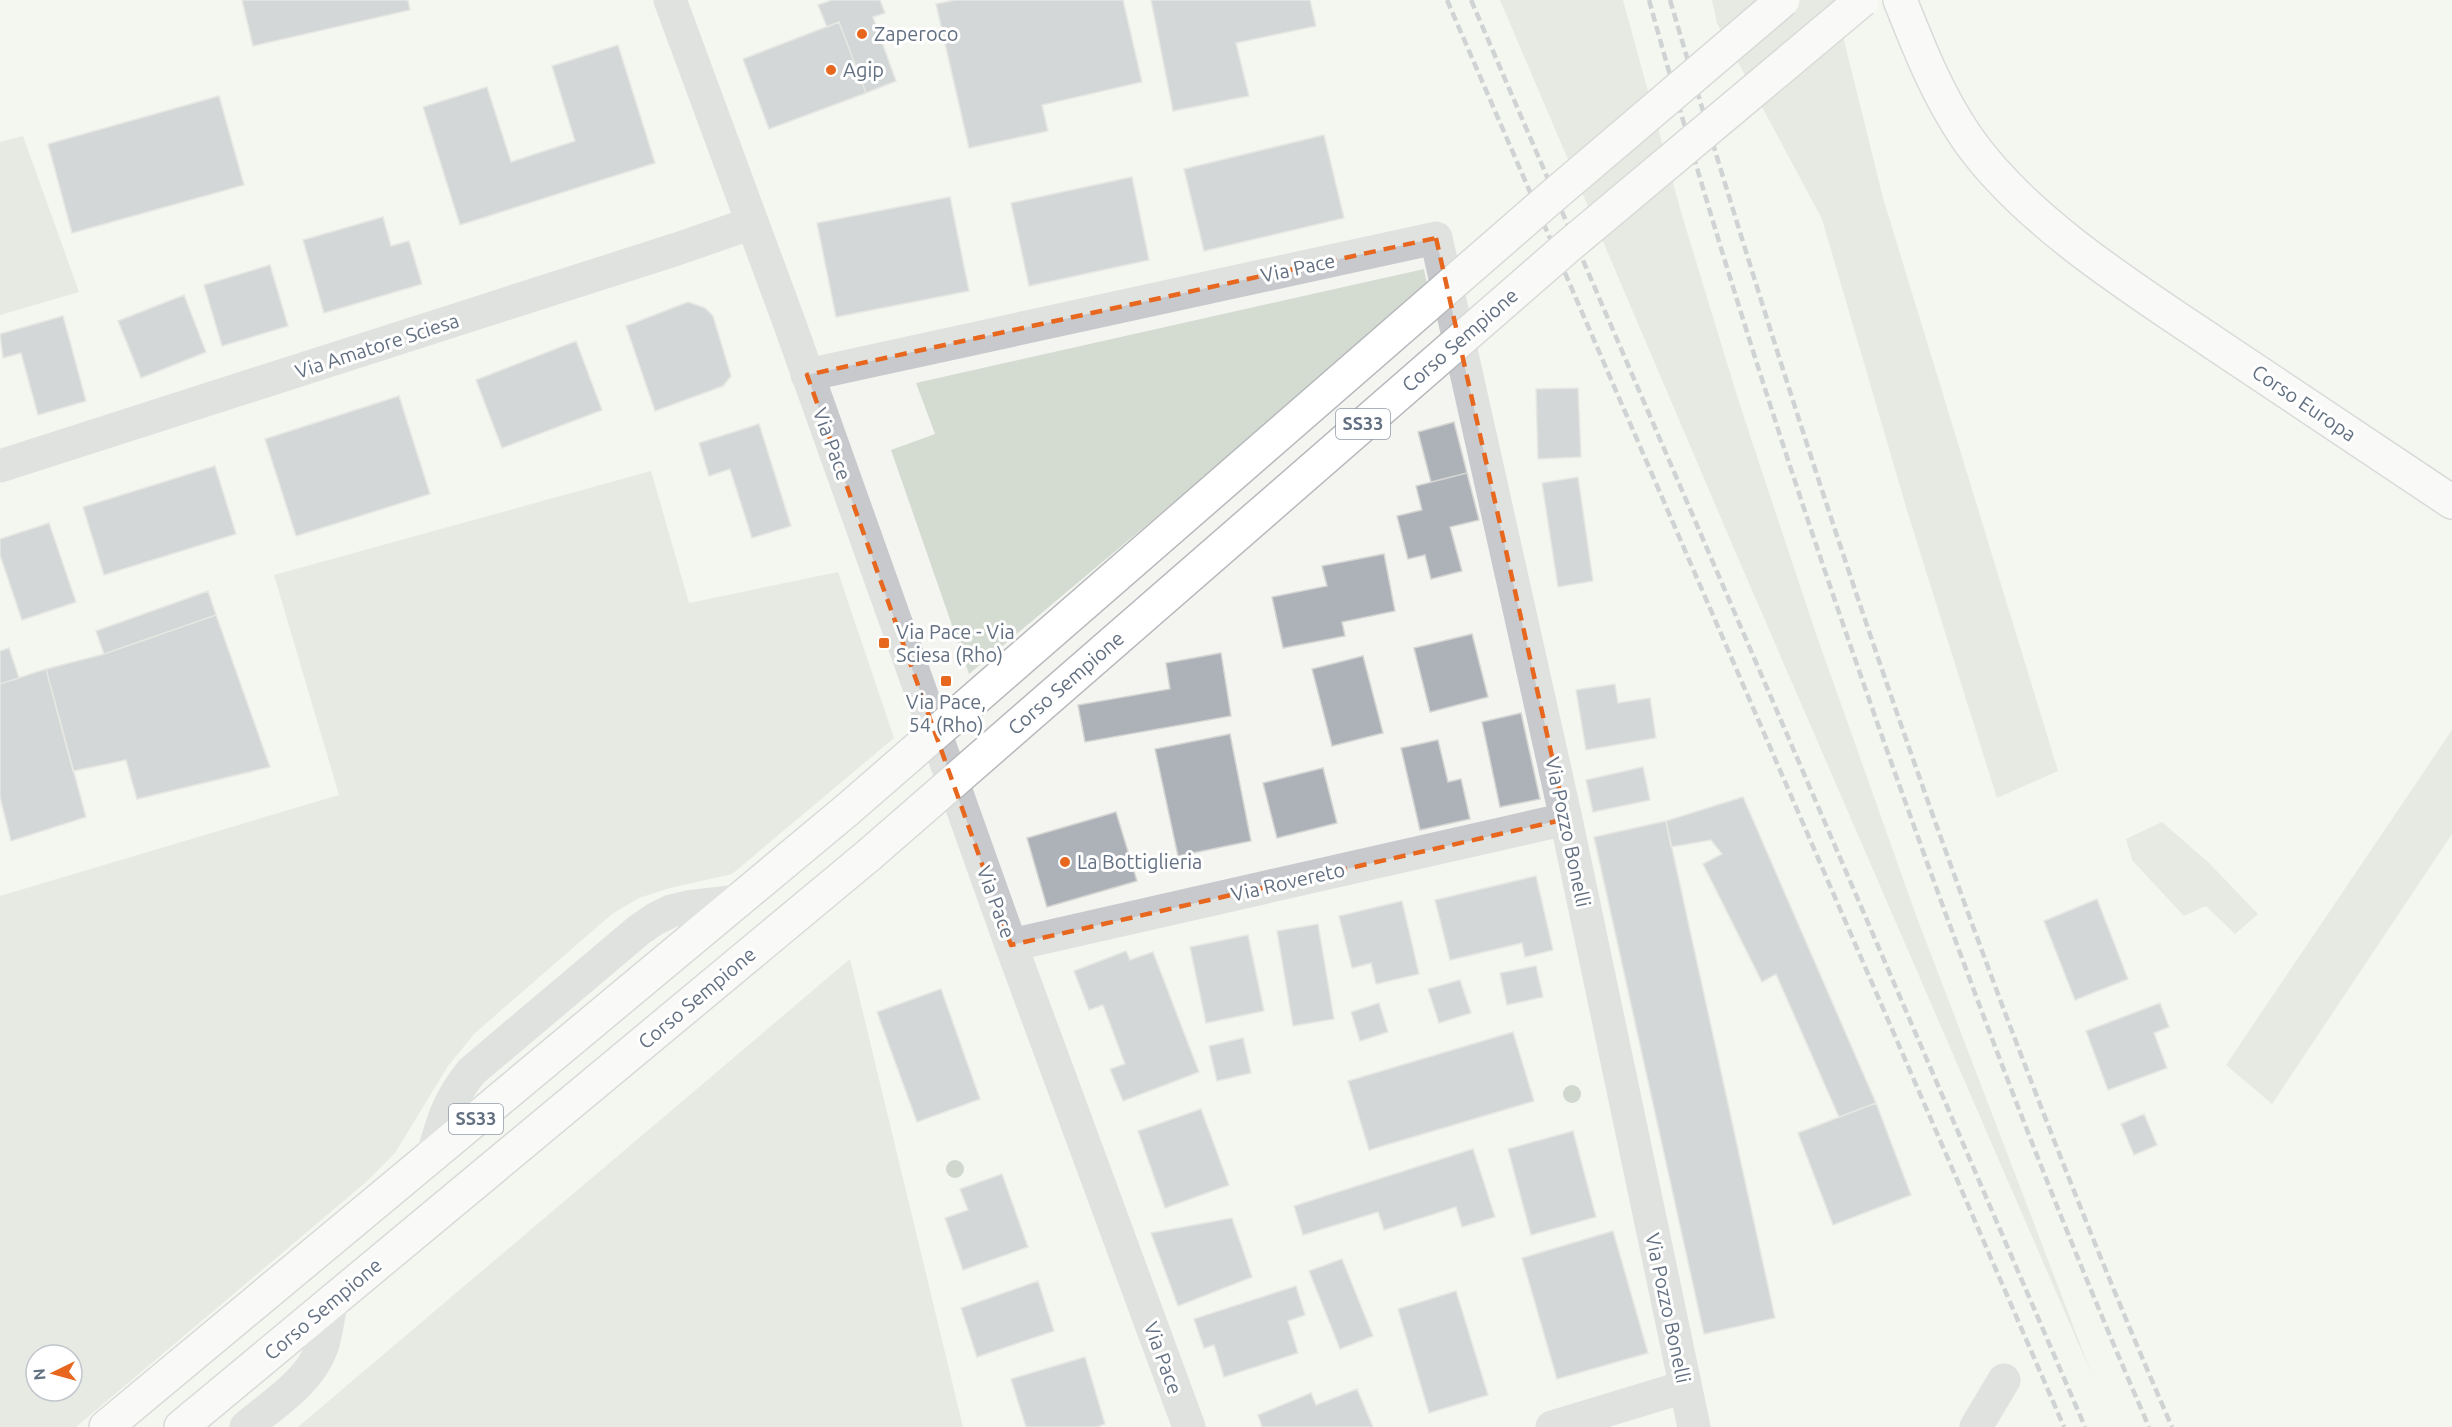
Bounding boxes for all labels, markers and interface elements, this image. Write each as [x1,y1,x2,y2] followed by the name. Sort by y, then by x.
[874,22,959,45] place label: Zaperoco
[855,27,869,41] marker: Zaperoco
[843,58,884,81] place label: Agip
[824,63,838,77] marker: Agip
[1259,248,1337,287] street label: Via Pace
[1397,283,1522,396] street label: Corso Sempione
[292,308,462,383] street label: Via Amatore Sciesa
[2248,359,2361,446] street label: Corso Europa
[809,404,856,483] street label: Via Pace
[1336,409,1390,439] road number: SS33
[896,620,1015,666] place label: Via Pace - Via Sciesa (Rho)
[1003,626,1128,739] street label: Corso Sempione
[877,636,891,650] marker: Via Pace - Via Sciesa (Rho)
[939,674,953,688] marker: Via Pace, 54 (Rho)
[906,690,986,736] place label: Via Pace, 54 (Rho)
[1541,755,1596,909] street label: Via Pozzo Bonelli
[1077,850,1202,873] place label: La Bottiglieria
[1058,855,1072,869] marker: La Bottiglieria
[1229,857,1347,906] street label: Via Rovereto
[973,862,1020,941] street label: Via Pace
[633,942,760,1053] street label: Corso Sempione
[449,1104,503,1134] road number: SS33
[1641,1231,1696,1385] street label: Via Pozzo Bonelli
[259,1253,386,1364] street label: Corso Sempione
[1140,1318,1187,1397] street label: Via Pace
[24,1343,84,1403] north arrow
[30,1368,49,1381] text: N

